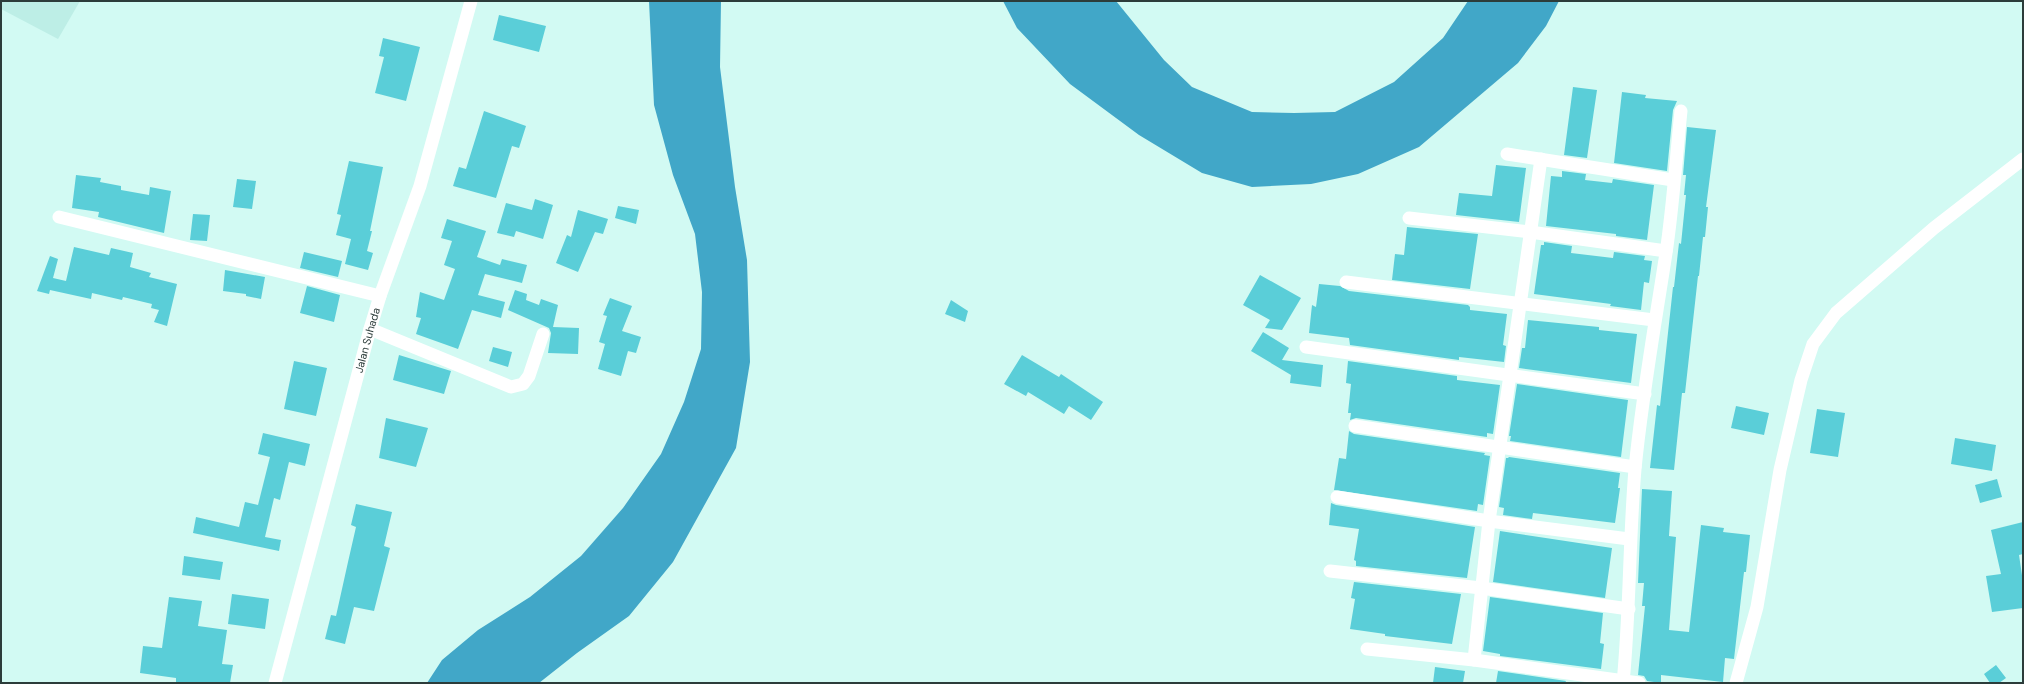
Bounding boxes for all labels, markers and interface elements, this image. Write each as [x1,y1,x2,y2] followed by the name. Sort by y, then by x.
[352,306,383,374] street label: Jalan Suhada

